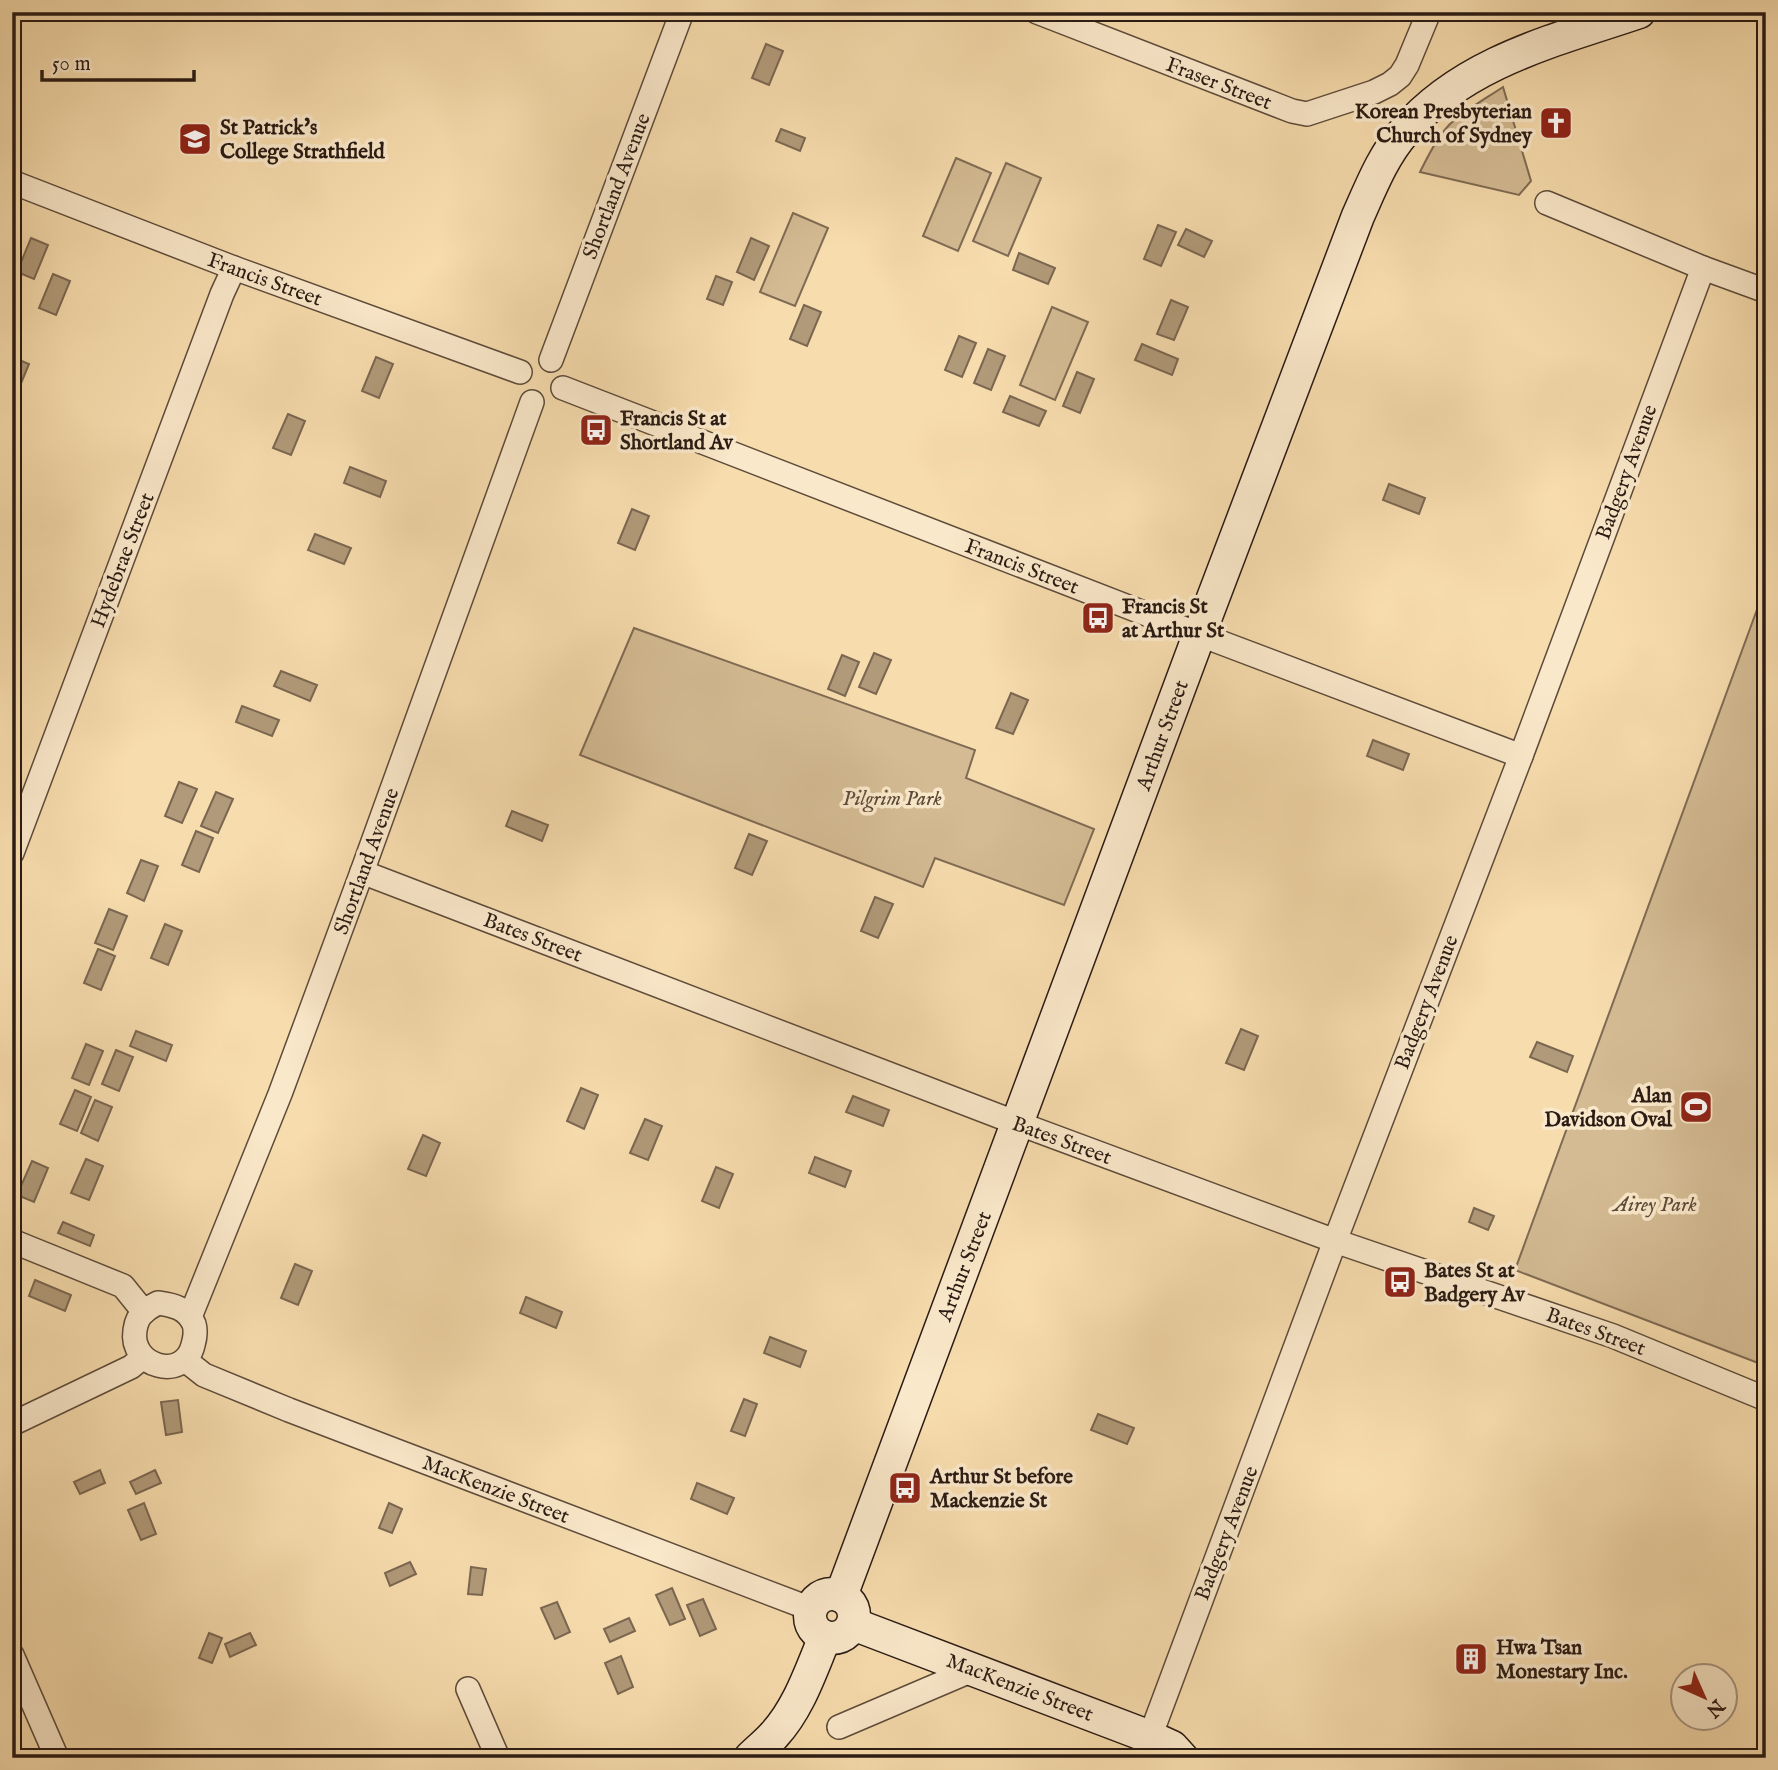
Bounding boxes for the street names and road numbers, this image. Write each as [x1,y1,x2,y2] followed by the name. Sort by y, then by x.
[1162,52,1275,117] street label: Fraser Street
[577,109,658,263] street label: Shortland Avenue
[204,247,325,314] street label: Francis Street
[1590,401,1665,544] street label: Badgery Avenue
[85,489,162,632] street label: Hydebrae Street
[961,533,1082,601] street label: Francis Street
[1131,677,1196,795] street label: Arthur Street
[328,784,407,938] street label: Shortland Avenue
[479,907,586,970] street label: Bates Street
[1389,931,1466,1074] street label: Badgery Avenue
[1008,1111,1115,1172] street label: Bates Street
[932,1208,999,1326] street label: Arthur Street
[1542,1302,1649,1363] street label: Bates Street
[418,1450,573,1531] street label: MacKenzie Street
[1189,1462,1266,1605] street label: Badgery Avenue
[942,1648,1097,1729] street label: MacKenzie Street

